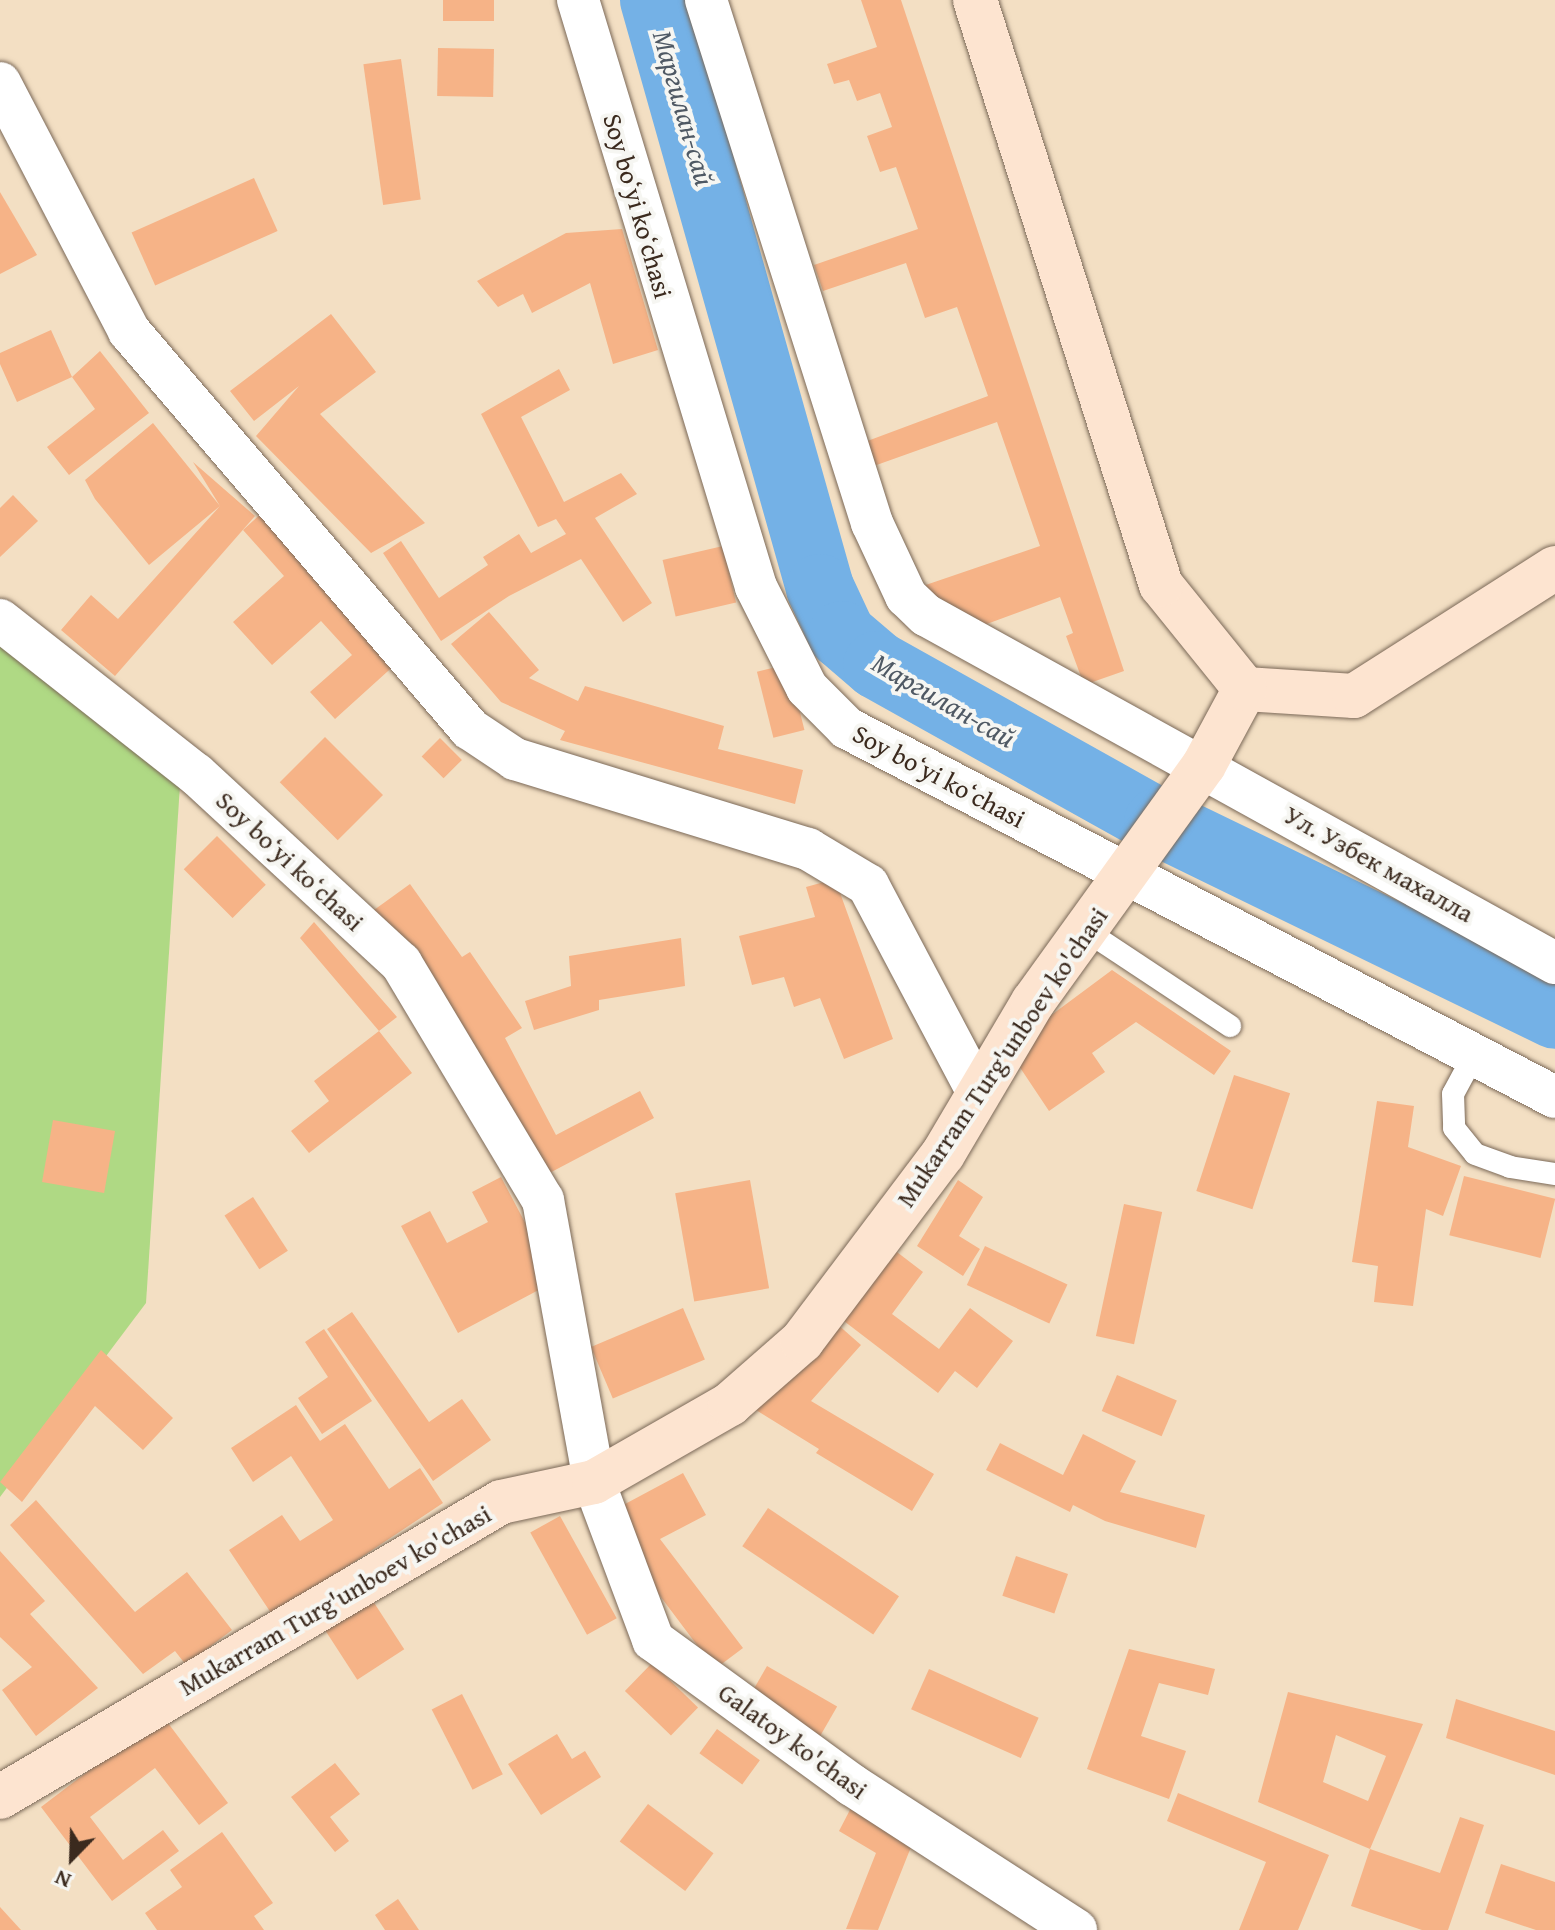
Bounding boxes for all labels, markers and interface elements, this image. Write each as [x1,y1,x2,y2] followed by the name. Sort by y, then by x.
[646,26,722,190] water label: Маргилан-сай
[597,110,679,302] street label: Soy boʻyi koʻchasi
[866,645,1022,755] water label: Маргилан-сай
[848,718,1030,834] street label: Soy boʻyi koʻchasi
[210,785,370,937] street label: Soy boʻyi koʻchasi
[1279,799,1479,929] street label: Ул. Узбек махалла
[890,901,1114,1213] street label: Mukarram Turg'unboev ko'chasi
[174,1498,496,1702] street label: Mukarram Turg'unboev ko'chasi
[712,1676,874,1806] street label: Galatoy ko'chasi
[32,1818,112,1898] north arrow
[50,1862,76,1898] text: N

